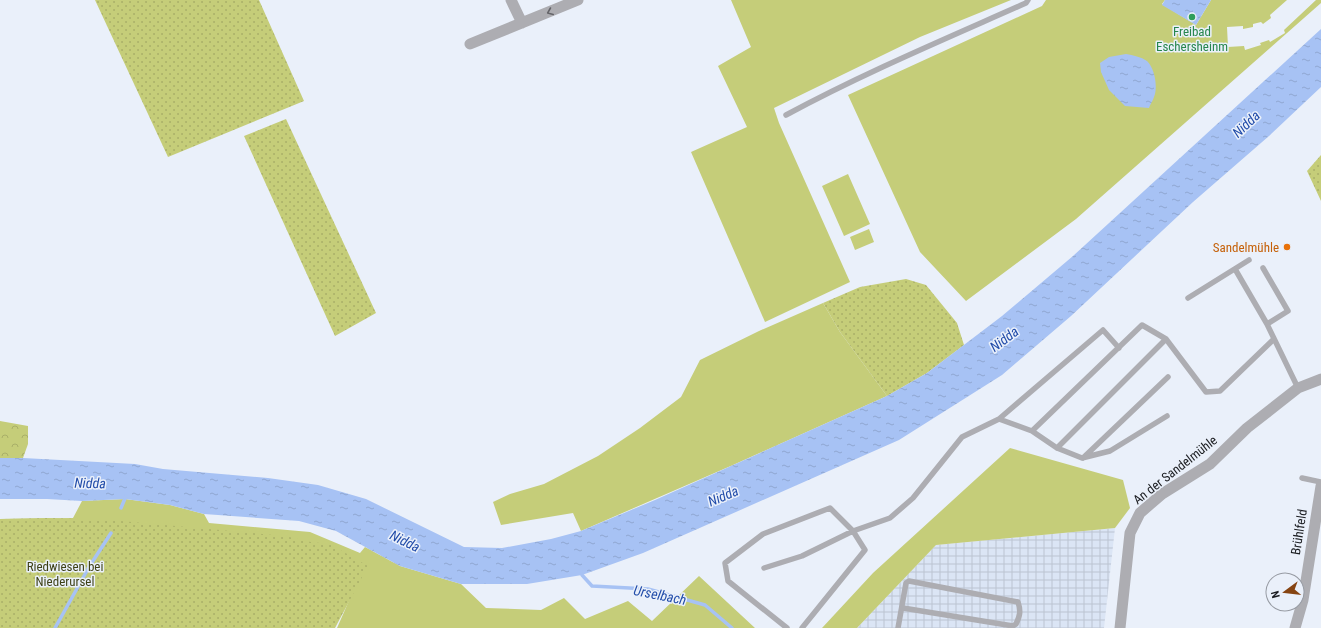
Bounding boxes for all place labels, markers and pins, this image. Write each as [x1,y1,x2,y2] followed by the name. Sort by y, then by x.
[1187,12,1197,22] marker: Freibad Eschersheinm
[1156,24,1228,54] place label: Freibad Eschersheinm
[1213,240,1279,255] place label: Sandelmühle
[1282,242,1292,252] marker: Sandelmühle

